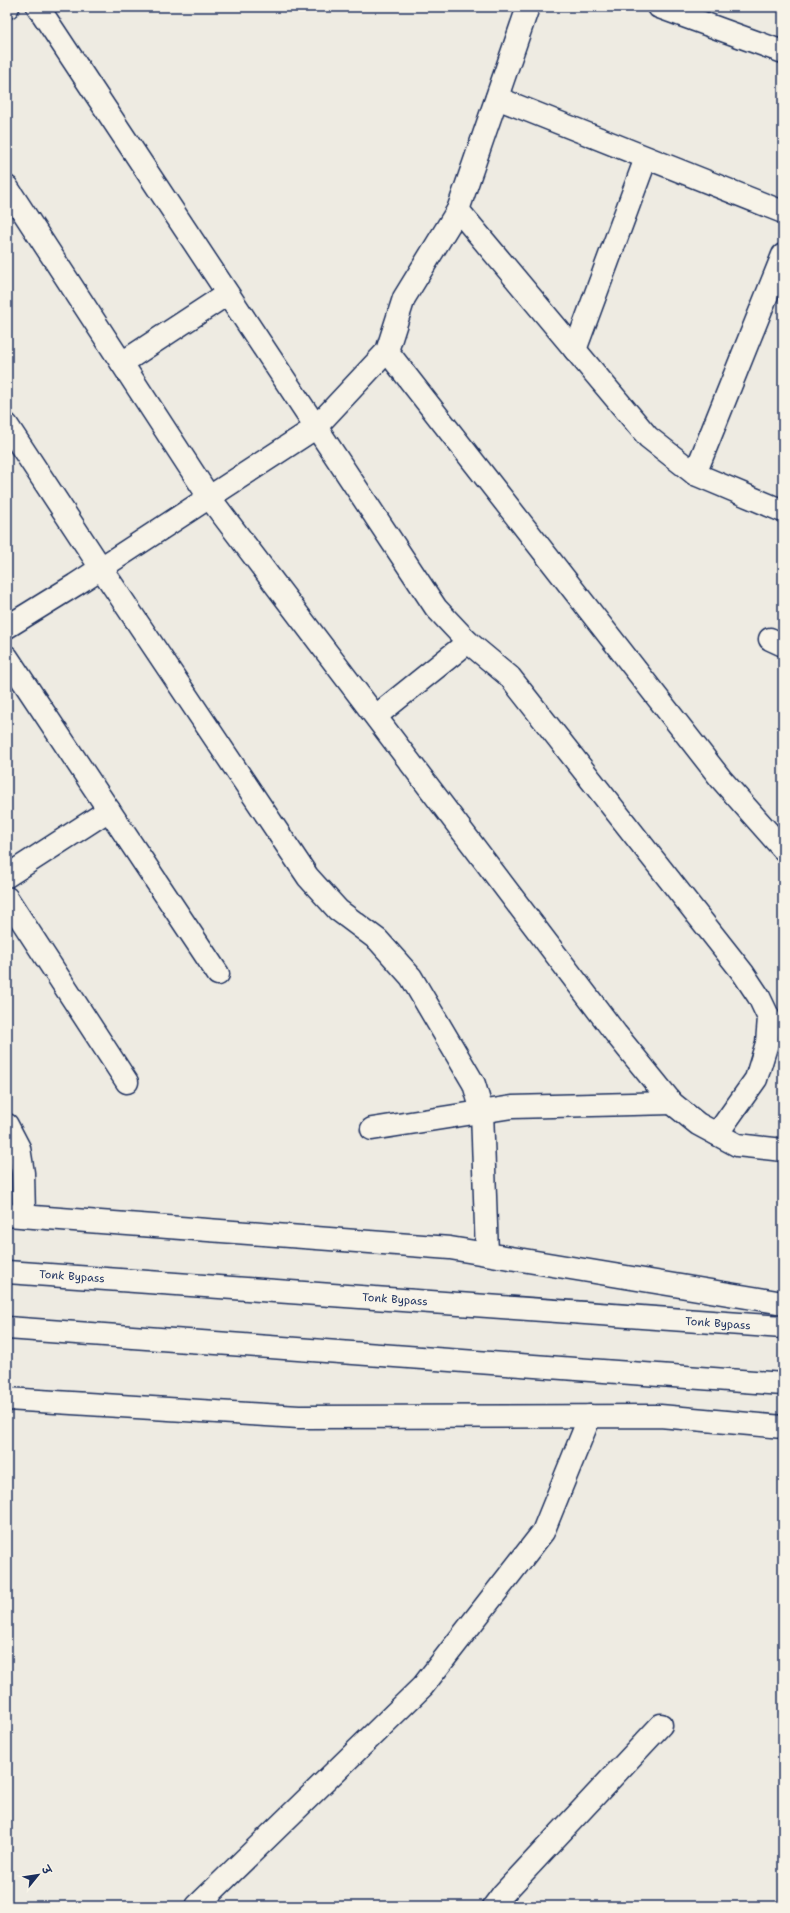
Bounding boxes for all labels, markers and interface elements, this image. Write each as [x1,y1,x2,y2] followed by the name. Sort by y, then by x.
[39,1267,105,1286] street label: Tonk Bypass
[362,1290,428,1309] street label: Tonk Bypass
[685,1314,751,1333] street label: Tonk Bypass
[18,1855,58,1895] north arrow
[37,1862,55,1879] text: उ

